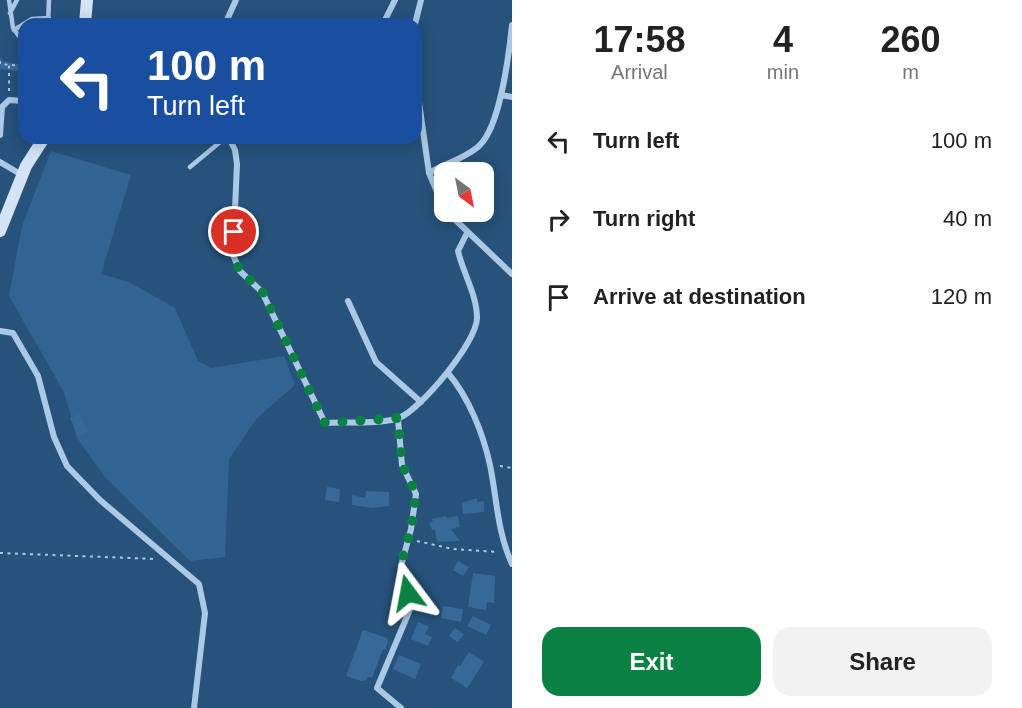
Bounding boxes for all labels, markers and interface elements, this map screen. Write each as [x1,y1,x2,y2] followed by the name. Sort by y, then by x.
[593,19,685,60] text: 17:58
[773,19,793,60] text: 4
[880,19,941,60] text: 260
[48,42,126,120] icon: left
[147,42,266,89] text: 100 m
[611,61,668,83] text: Arrival
[767,61,799,83] text: min
[902,61,919,83] text: m
[147,91,245,121] text: Turn left
[542,125,575,158] icon: left
[593,128,679,153] text: Turn left
[931,128,992,153] text: 100 m
[434,162,494,222] north arrow
[434,162,494,222] map controls
[542,203,575,236] icon: right
[208,206,259,257] pin
[593,206,695,231] text: Turn right
[943,206,992,231] text: 40 m
[217,215,250,248] icon: arrive
[542,281,575,314] icon: arrive
[593,284,806,309] text: Arrive at destination
[931,284,992,309] text: 120 m
[376,561,440,625] position arrow
[542,627,761,696] button: Exit
[773,627,992,696] button: Share

